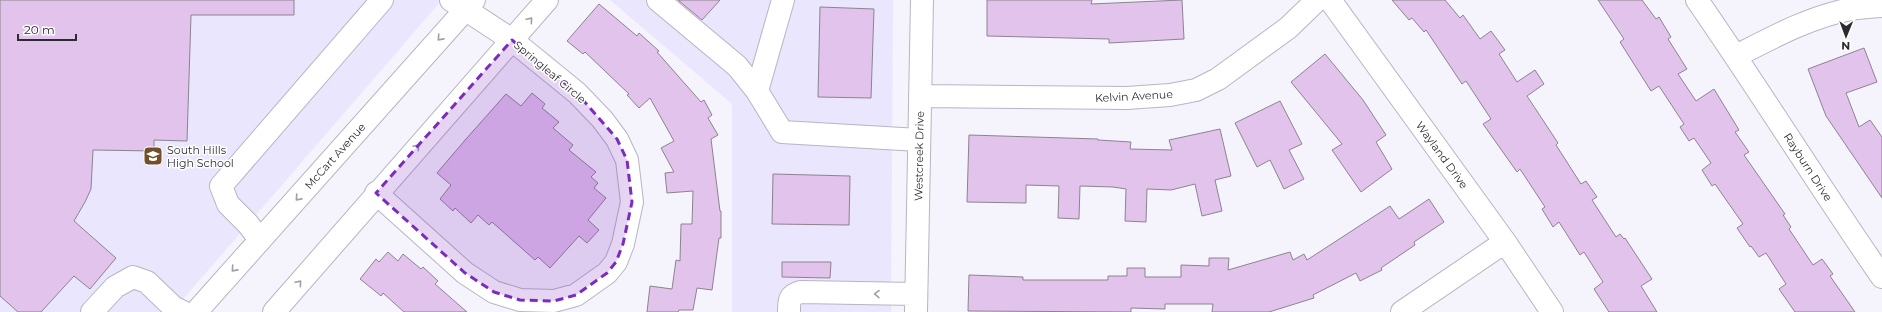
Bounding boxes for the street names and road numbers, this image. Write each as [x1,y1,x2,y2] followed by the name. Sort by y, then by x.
[511,38,589,106] street label: Springleaf Circle
[1095,87,1174,105] street label: Kelvin Avenue
[911,111,927,201] street label: Westcreek Drive
[1413,119,1471,192] street label: Wayland Drive
[302,120,369,192] street label: McCart Avenue
[1781,130,1835,204] street label: Rayburn Drive

